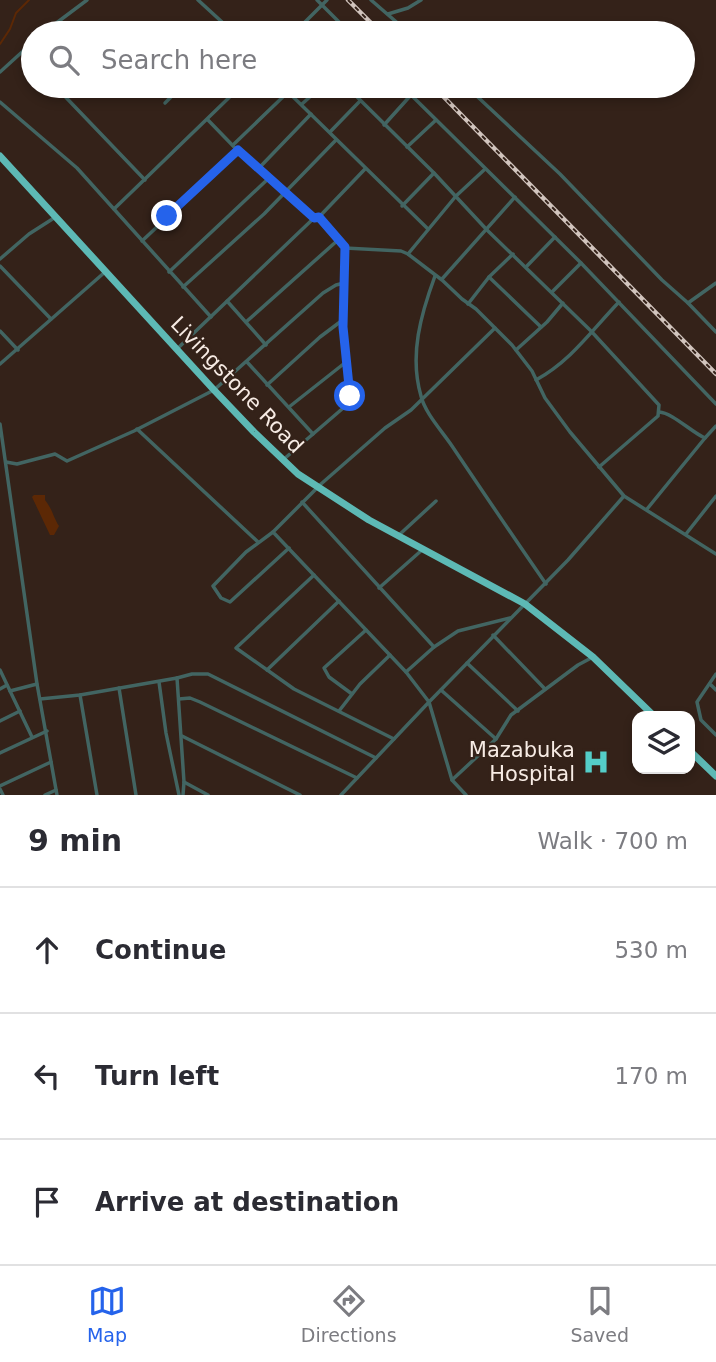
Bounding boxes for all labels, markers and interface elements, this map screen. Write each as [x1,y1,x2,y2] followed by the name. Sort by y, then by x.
[21,21,695,98] search box
[45,41,83,79] icon: search
[101,45,257,75] text: Search here
[151,200,182,231] route end
[166,312,308,458] street label: Livingstone Road
[334,380,365,411] route start
[632,711,695,774] map controls
[632,711,695,774] button: layers
[469,738,575,786] place label: Mazabuka Hospital
[581,747,611,777] hospital icon: Mazabuka Hospital
[28,823,122,858] text: 9 min
[537,828,688,854] text: Walk · 700 m
[28,931,66,969] icon: ahead
[95,935,226,965] text: Continue
[614,937,688,963] text: 530 m
[28,1057,66,1095] icon: left
[95,1061,219,1091] text: Turn left
[614,1063,688,1089] text: 170 m
[28,1183,66,1221] icon: arrive
[95,1187,399,1217] text: Arrive at destination
[87,1282,127,1346] tab: Map
[301,1282,397,1346] tab: Directions
[570,1282,629,1346] tab: Saved

